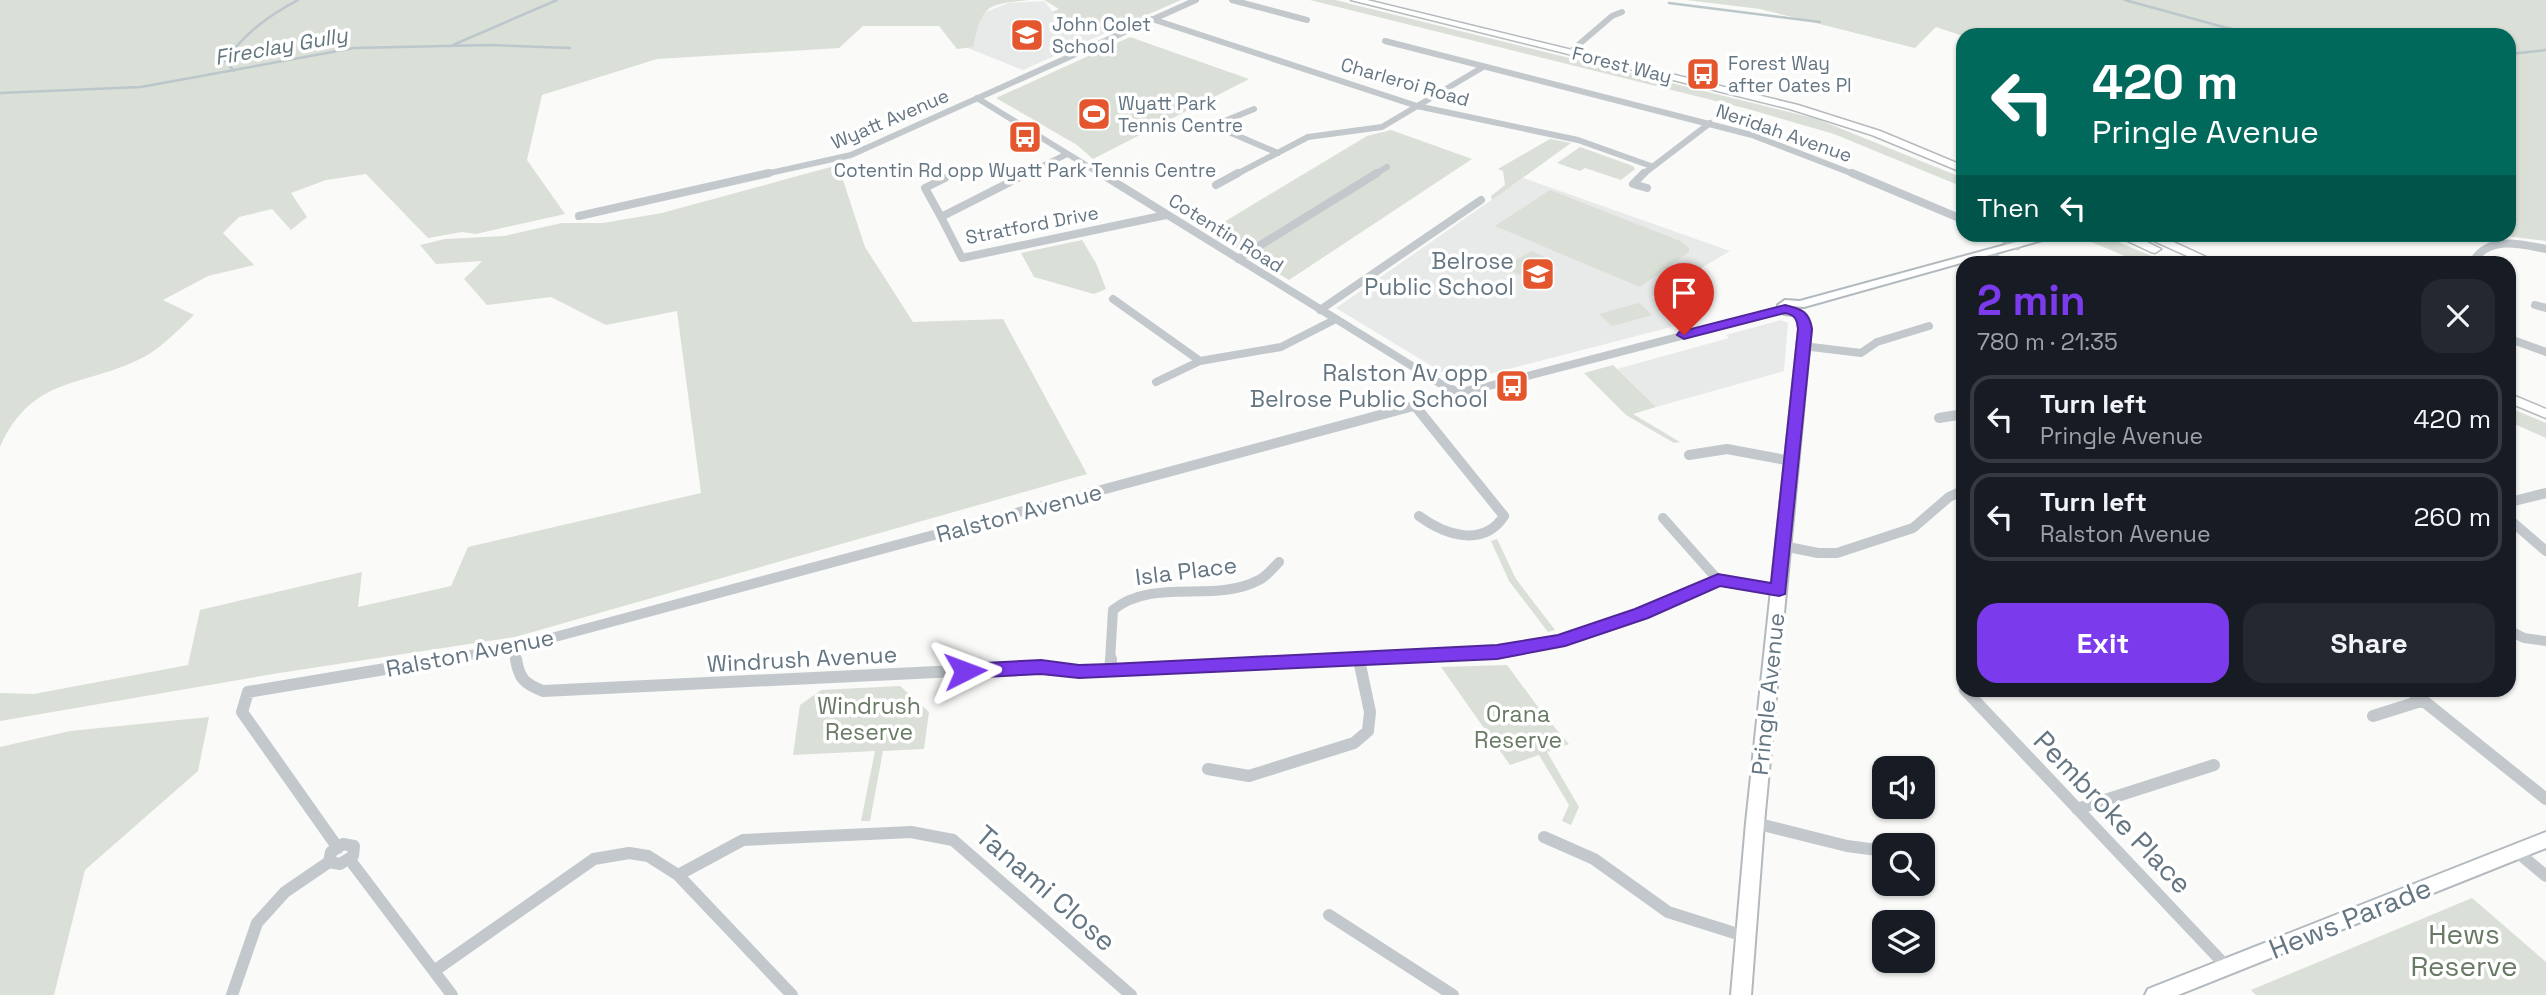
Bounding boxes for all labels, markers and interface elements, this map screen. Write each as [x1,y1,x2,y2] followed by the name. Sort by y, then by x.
[1052,12,1151,59] place label: John Colet School
[1008,16,1046,54] school or university icon: John Colet School
[213,21,350,71] water label: Fireclay Gully
[1569,41,1675,89] street label: Forest Way
[1728,51,1852,98] place label: Forest Way after Oates Pl
[2092,51,2238,113] text: 420 m
[1338,52,1472,112] street label: Charleroi Road
[1684,55,1722,93] bus stop icon: Forest Way after Oates Pl
[1977,56,2068,147] icon: left
[827,83,953,155] street label: Wyatt Avenue
[1118,91,1243,138] place label: Wyatt Park Tennis Centre
[1075,95,1113,133] sports icon: Wyatt Park Tennis Centre
[1713,98,1855,168] street label: Neridah Avenue
[2092,112,2319,152] text: Pringle Avenue
[1006,118,1044,156] bus stop icon: Cotentin Rd opp Wyatt Park Tennis Centre
[834,158,1216,183] place label: Cotentin Rd opp Wyatt Park Tennis Centre
[1164,188,1288,278] street label: Cotentin Road
[2054,189,2092,227] icon: left
[1977,191,2040,225] text: Then
[963,200,1101,250] street label: Stratford Drive
[1364,246,1514,302] place label: Belrose Public School
[1519,255,1557,293] school or university icon: Belrose Public School
[1654,263,1714,335] pin
[1665,274,1703,312] icon: arrive
[1977,274,2086,327] text: 2 min
[2421,279,2495,353] button: close
[1977,327,2118,357] text: 780 m · 21:35
[1250,358,1488,414] place label: Ralston Av opp Belrose Public School
[1493,367,1531,405] bus stop icon: Ralston Av opp Belrose Public School
[2040,387,2147,421] text: Turn left
[1981,400,2019,438] icon: left
[2413,402,2491,436] text: 420 m
[2040,421,2203,451] text: Pringle Avenue
[933,476,1105,550] street label: Ralston Avenue
[2040,485,2147,519] text: Turn left
[1981,498,2019,536] icon: left
[2414,500,2491,534] text: 260 m
[2040,519,2211,549] text: Ralston Avenue
[1133,550,1239,592] street label: Isla Place
[1977,603,2229,683] button: Exit
[2243,603,2495,683] button: Share
[1745,611,1791,777] street label: Pringle Avenue
[383,622,557,684] street label: Ralston Avenue
[928,634,1002,708] position arrow
[706,639,898,679] street label: Windrush Avenue
[817,691,921,747] park label: Windrush Reserve
[1474,699,1562,755] park label: Orana Reserve
[2026,723,2200,901] street label: Pembroke Place
[1872,756,1935,973] map controls
[1872,756,1935,819] button: sound
[968,817,1124,959] street label: Tanami Close
[1872,833,1935,896] button: search
[2264,869,2436,967] street label: Hews Parade
[1872,910,1935,973] button: layers
[2410,916,2518,984] park label: Hews Reserve

